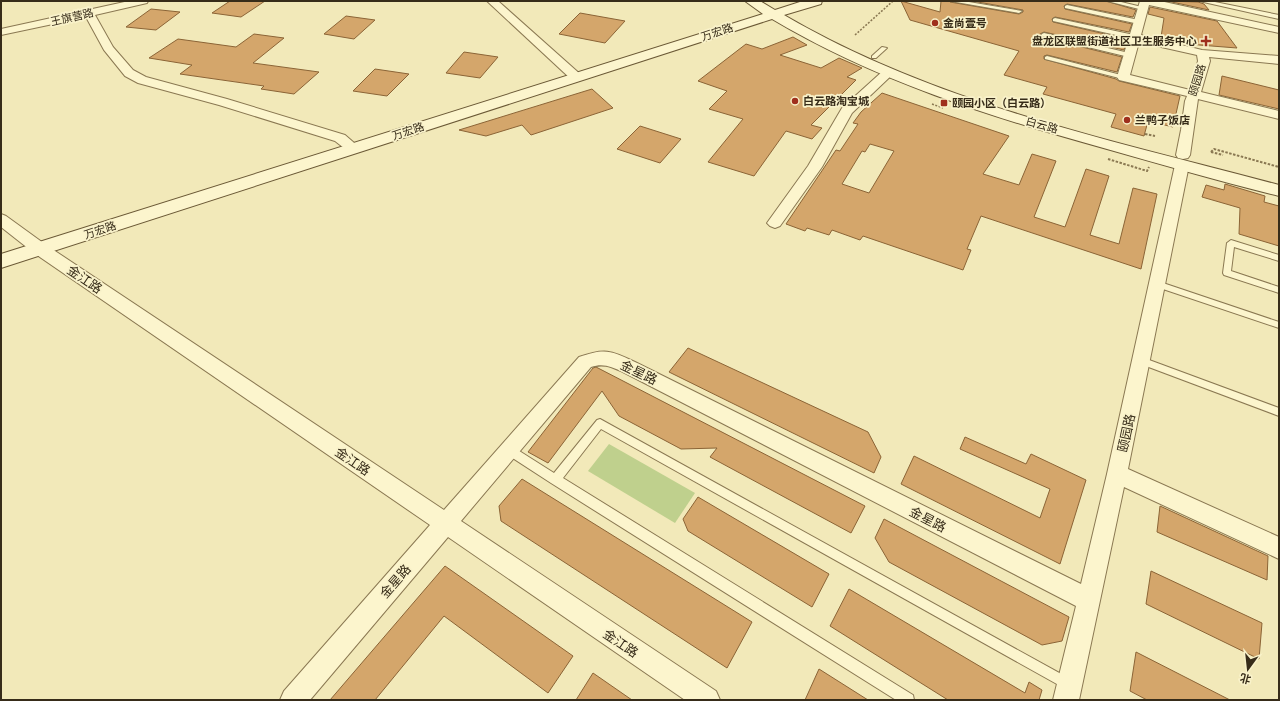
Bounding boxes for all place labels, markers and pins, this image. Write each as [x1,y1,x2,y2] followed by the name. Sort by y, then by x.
[943,14,987,30] place label: 金尚壹号
[930,18,940,28] marker: 金尚壹号
[1032,32,1197,48] place label: 盘龙区联盟街道社区卫生服务中心
[1200,35,1212,47] marker: 盘龙区联盟街道社区卫生服务中心
[803,92,870,108] place label: 白云路淘宝城
[952,94,1051,110] place label: 颐园小区（白云路）
[790,96,800,106] marker: 白云路淘宝城
[939,98,949,108] marker: 颐园小区（白云路）
[1135,111,1190,127] place label: 兰鸭子饭店
[1122,115,1132,125] marker: 兰鸭子饭店

